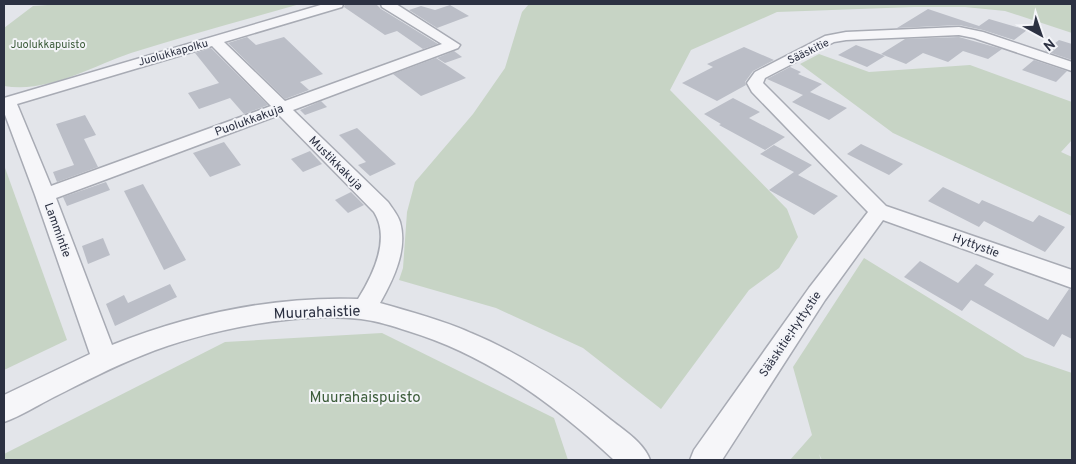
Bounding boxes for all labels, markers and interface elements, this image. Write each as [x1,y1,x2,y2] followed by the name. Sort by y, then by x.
[1016,10,1066,60] north arrow
[1039,34,1058,54] text: N
[137,36,210,70] street label: Juolukkapolku
[785,36,832,68] street label: Sääskitie
[10,38,86,52] park label: Juolukkapuisto
[213,101,286,141] street label: Puolukkakuja
[305,133,366,194] street label: Mustikkakuja
[40,201,74,260] street label: Lammintie
[950,230,1001,262] street label: Hyttystie
[756,288,826,381] street label: Sääskitie;Hyttystie
[273,302,361,325] street label: Muurahaistie
[309,389,421,408] park label: Muurahaispuisto

